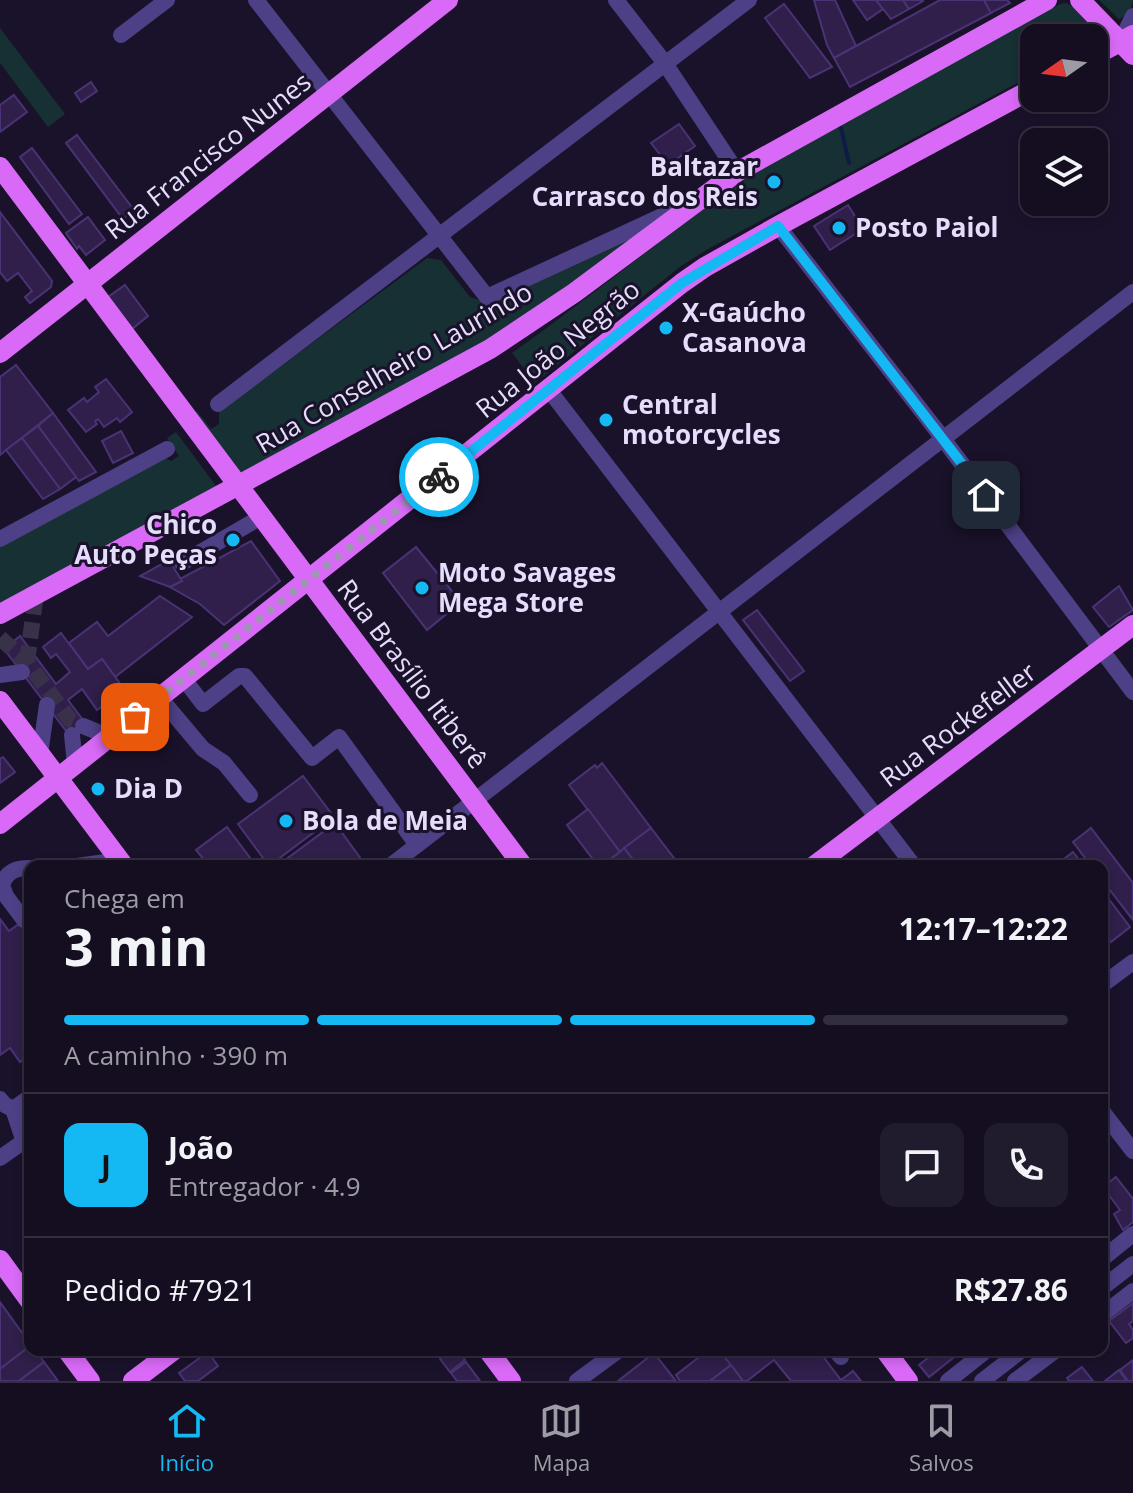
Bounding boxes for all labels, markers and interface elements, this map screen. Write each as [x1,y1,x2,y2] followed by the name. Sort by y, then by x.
[1020,24,1108,112] north arrow
[1020,24,1108,216] map controls
[97,63,318,247] street label: Rua Francisco Nunes
[1020,128,1108,216] button: layers
[532,148,758,214] place label: Baltazar Carrasco dos Reis
[765,173,783,191] marker: Baltazar Carrasco dos Reis
[855,209,998,245] place label: Posto Paiol
[830,219,848,237] marker: Posto Paiol
[468,271,647,426] street label: Rua João Negrão
[249,273,538,461] street label: Rua Conselheiro Laurindo
[682,294,807,360] place label: X-Gaúcho Casanova
[657,319,675,337] marker: X-Gaúcho Casanova
[622,386,781,452] place label: Central motorcycles
[597,411,615,429] marker: Central motorcycles
[399,437,479,517] courier
[417,455,461,499] icon: bike
[952,461,1020,529] pin
[964,473,1008,517] icon: home
[74,506,217,572] place label: Chico Auto Peças
[224,531,242,549] marker: Chico Auto Peças
[438,554,616,620] place label: Moto Savages Mega Store
[330,571,496,775] street label: Rua Brasílio Itiberê
[413,579,431,597] marker: Moto Savages Mega Store
[872,653,1043,795] street label: Rua Rockefeller
[101,683,169,751] pin
[113,695,157,739] icon: bag
[114,770,183,806] place label: Dia D
[89,780,107,798] marker: Dia D
[302,802,468,838] place label: Bola de Meia
[277,812,295,830] marker: Bola de Meia
[64,880,185,916] text: Chega em
[899,908,1068,949] text: 12:17–12:22
[64,910,208,981] text: 3 min
[64,1037,288,1073] text: A caminho · 390 m
[880,1123,964,1207] button: chat
[984,1123,1068,1207] button: phone
[168,1127,233,1168] text: João
[101,1145,111,1186] text: J
[168,1168,361,1204] text: Entregador · 4.9
[64,1269,257,1310] text: Pedido #7921
[954,1269,1068,1310] text: R$27.86
[159,1399,214,1477] tab: Início
[533,1399,590,1477] tab: Mapa
[909,1399,974,1477] tab: Salvos

